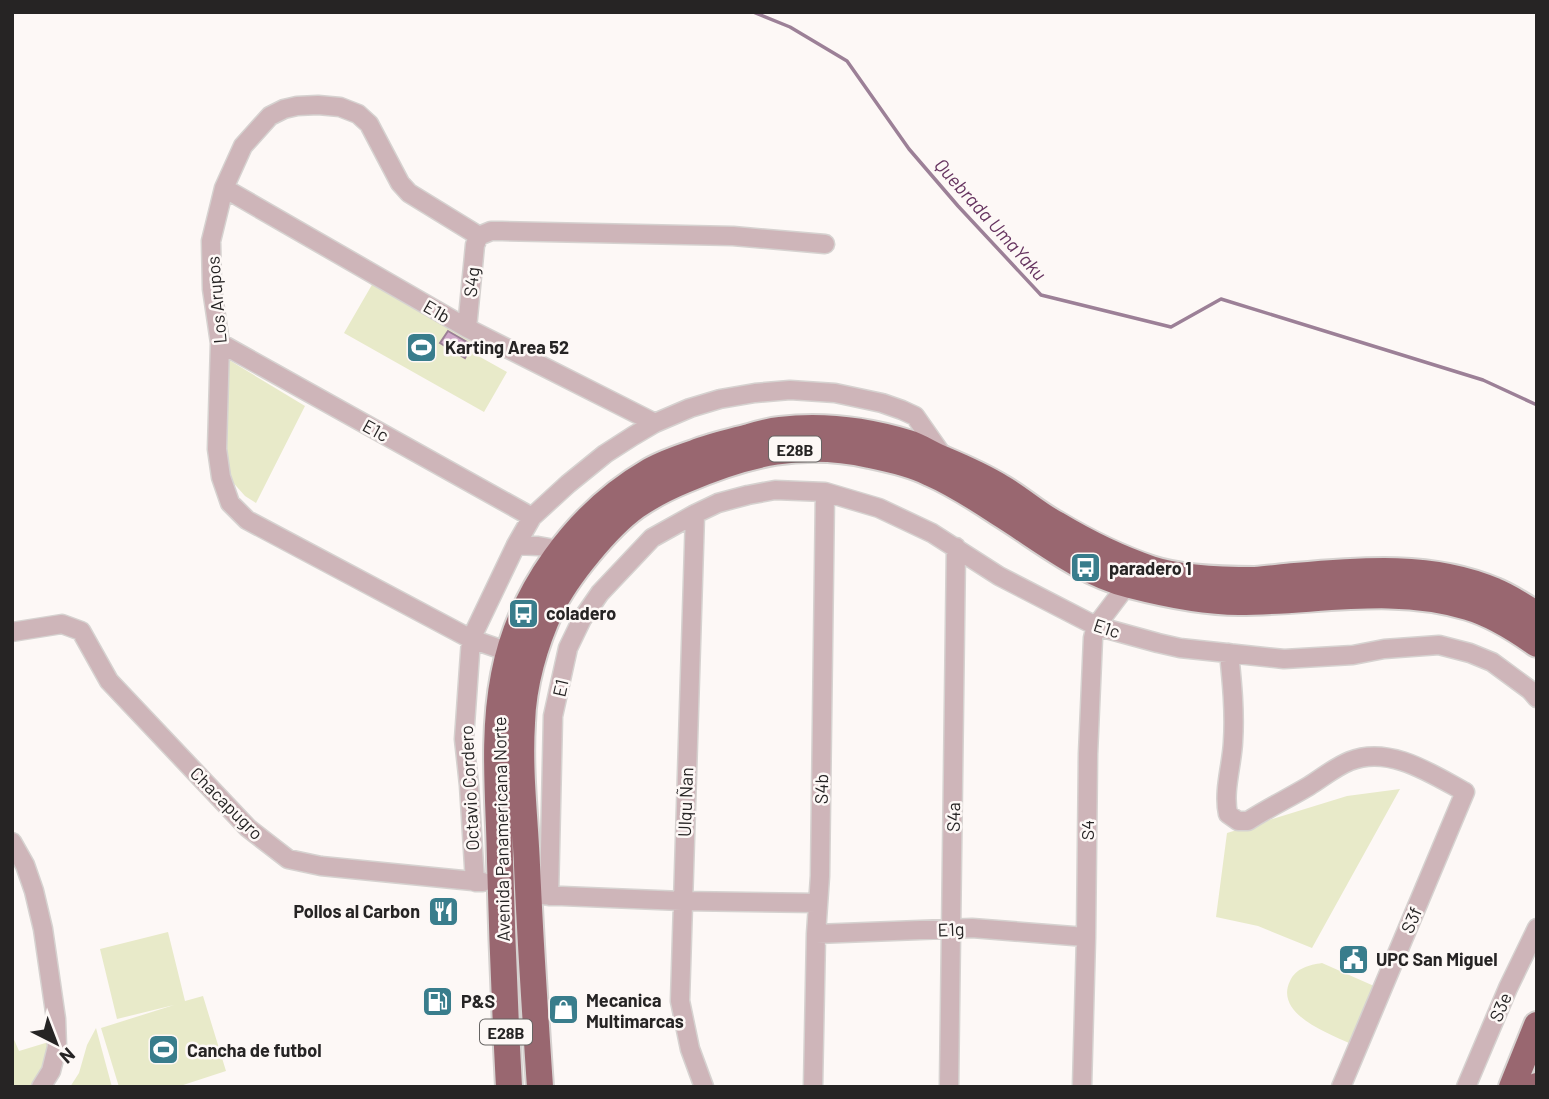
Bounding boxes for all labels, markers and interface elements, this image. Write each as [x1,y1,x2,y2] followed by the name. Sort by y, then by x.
[930,153,1052,285] water label: Quebrada UmaYaku
[201,255,231,345] street label: Los Arupos
[458,266,484,298] street label: S4g
[420,295,454,327] street label: E1b
[405,330,439,364] sports icon: Karting Area 52
[445,336,569,358] place label: Karting Area 52
[359,414,393,446] street label: E1c
[769,436,821,462] road number: E28B
[1069,551,1103,585] bus stop icon: paradero 1
[1109,557,1192,579] place label: paradero 1
[506,596,540,630] bus stop icon: coladero
[546,602,616,624] place label: coladero
[1091,613,1123,643] street label: E1c
[547,677,573,699] street label: E1
[488,716,514,942] street label: Avenida Panamericana Norte
[455,725,483,851] street label: Octavio Cordero
[186,762,268,844] street label: Chacapugro
[673,767,697,837] street label: Ulqu Ñan
[810,774,832,804] street label: S4b
[942,802,964,832] street label: S4a
[1076,820,1098,840] street label: S4
[426,894,460,928] restaurant icon: Pollos al Carbon
[294,900,420,922] place label: Pollos al Carbon
[1396,904,1426,936] street label: S3f
[937,918,965,940] street label: E1g
[1336,942,1370,976] public building icon: UPC San Miguel
[1376,948,1498,970] place label: UPC San Miguel
[421,984,455,1018] fuel station icon: P&S
[586,989,684,1032] place label: Mecanica Multimarcas
[1484,989,1516,1025] street label: S3e
[461,990,495,1012] place label: P&S
[546,993,580,1027] shop icon: Mecanica Multimarcas
[21,1008,91,1078] north arrow
[480,1020,532,1044] road number: E28B
[147,1033,181,1067] sports icon: Cancha de futbol
[187,1039,322,1061] place label: Cancha de futbol
[55,1043,80,1069] text: N

